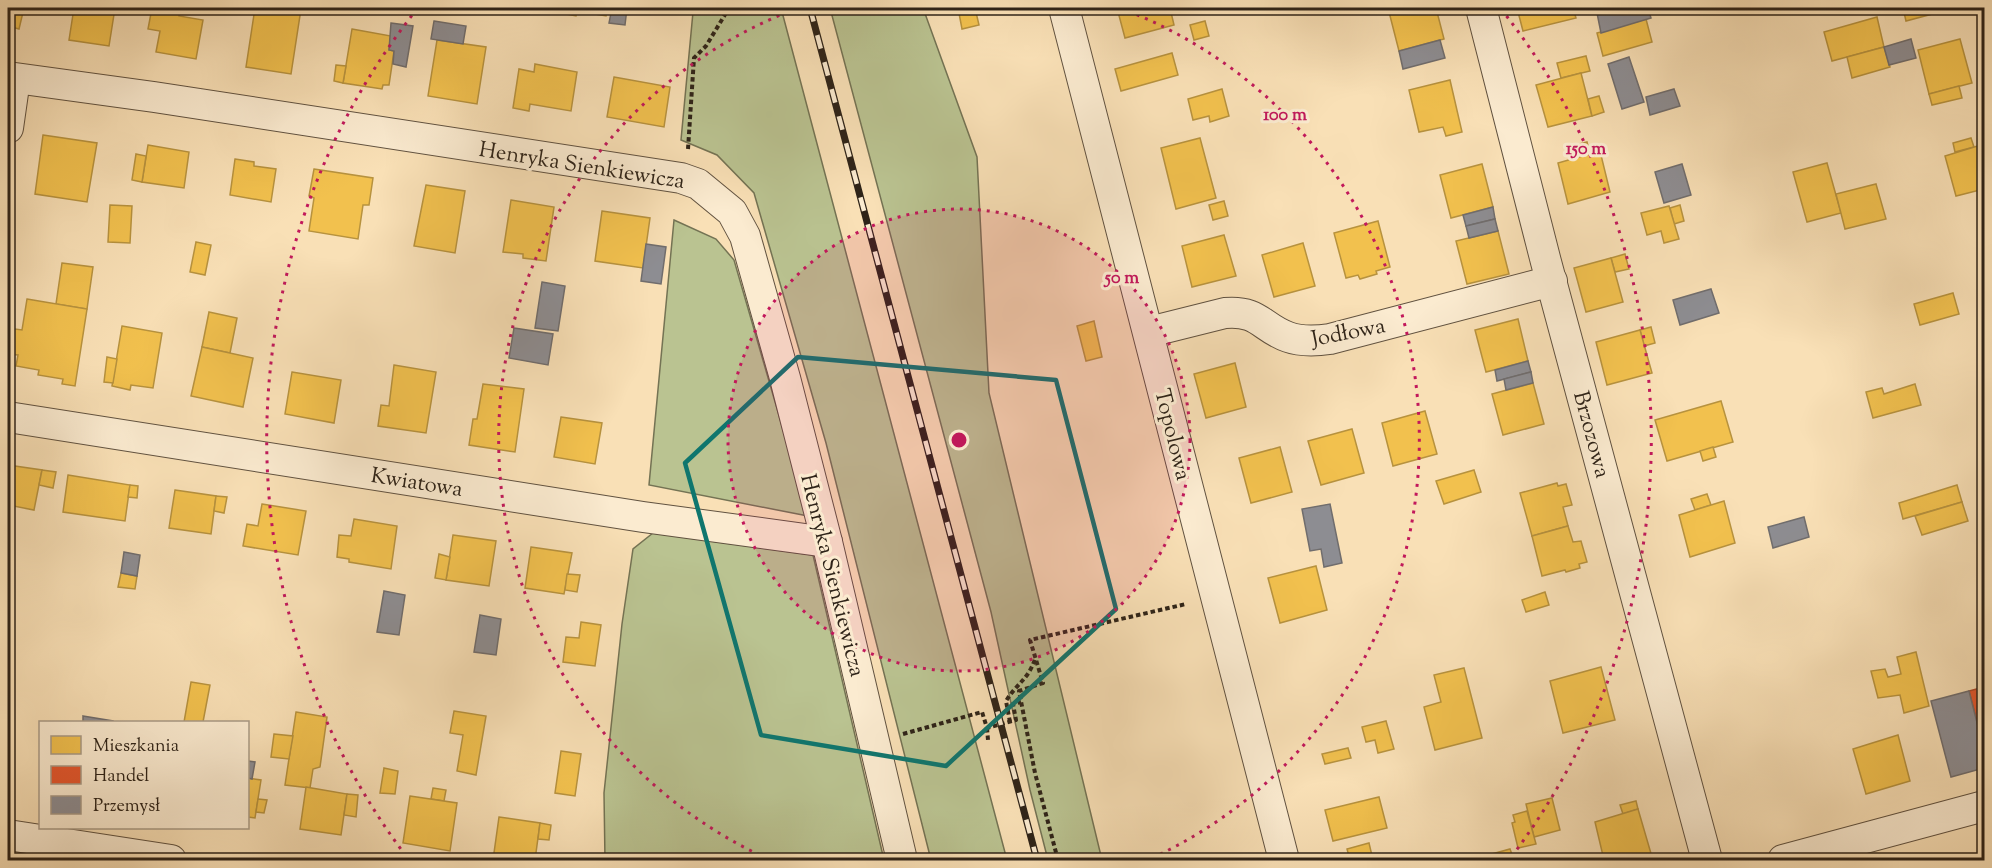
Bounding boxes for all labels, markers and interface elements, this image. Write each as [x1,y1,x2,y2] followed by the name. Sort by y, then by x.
[1263,103,1307,129] text: 100 m
[476,135,687,199] street label: Henryka Sienkiewicza
[1566,137,1606,163] text: 150 m
[1103,266,1139,292] text: 50 m
[1308,311,1388,357] street label: Jodłowa
[1144,386,1198,484] street label: Topolowa
[1563,388,1617,482] street label: Brzozowa
[949,430,969,450] centre of rings
[368,461,465,507] street label: Kwiatowa
[790,471,872,680] street label: Henryka Sienkiewicza
[39,721,249,829] legend
[93,734,179,760] text: Mieszkania
[93,764,149,790] text: Handel
[93,794,160,820] text: Przemysł

